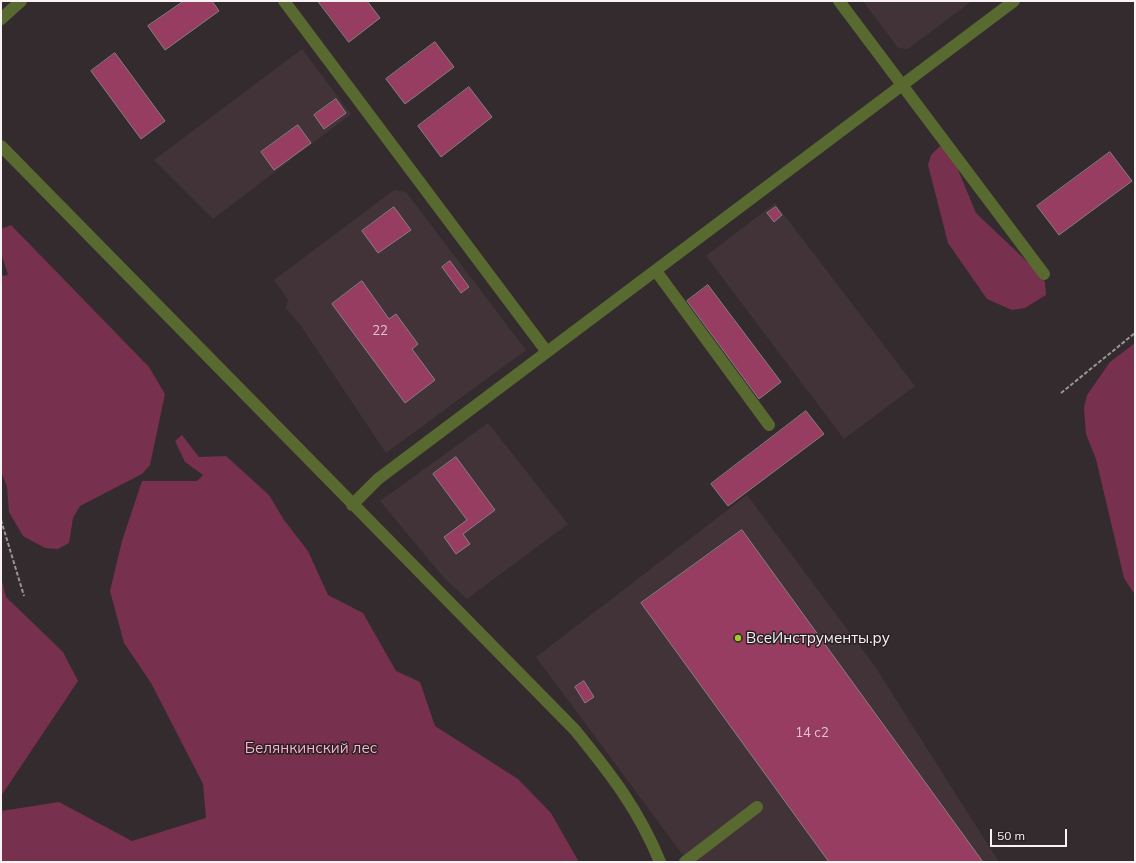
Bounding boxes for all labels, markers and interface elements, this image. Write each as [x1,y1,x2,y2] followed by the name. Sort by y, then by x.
[372,323,388,339] house number: 22
[746,629,890,647] place label: ВсеИнструменты.ру
[733,633,743,643] marker: ВсеИнструменты.ру
[795,725,829,741] house number: 14 с2
[245,739,377,757] park label: Белянкинский лес
[992,821,1069,847] scale bar
[997,828,1025,843] text: 50 m

